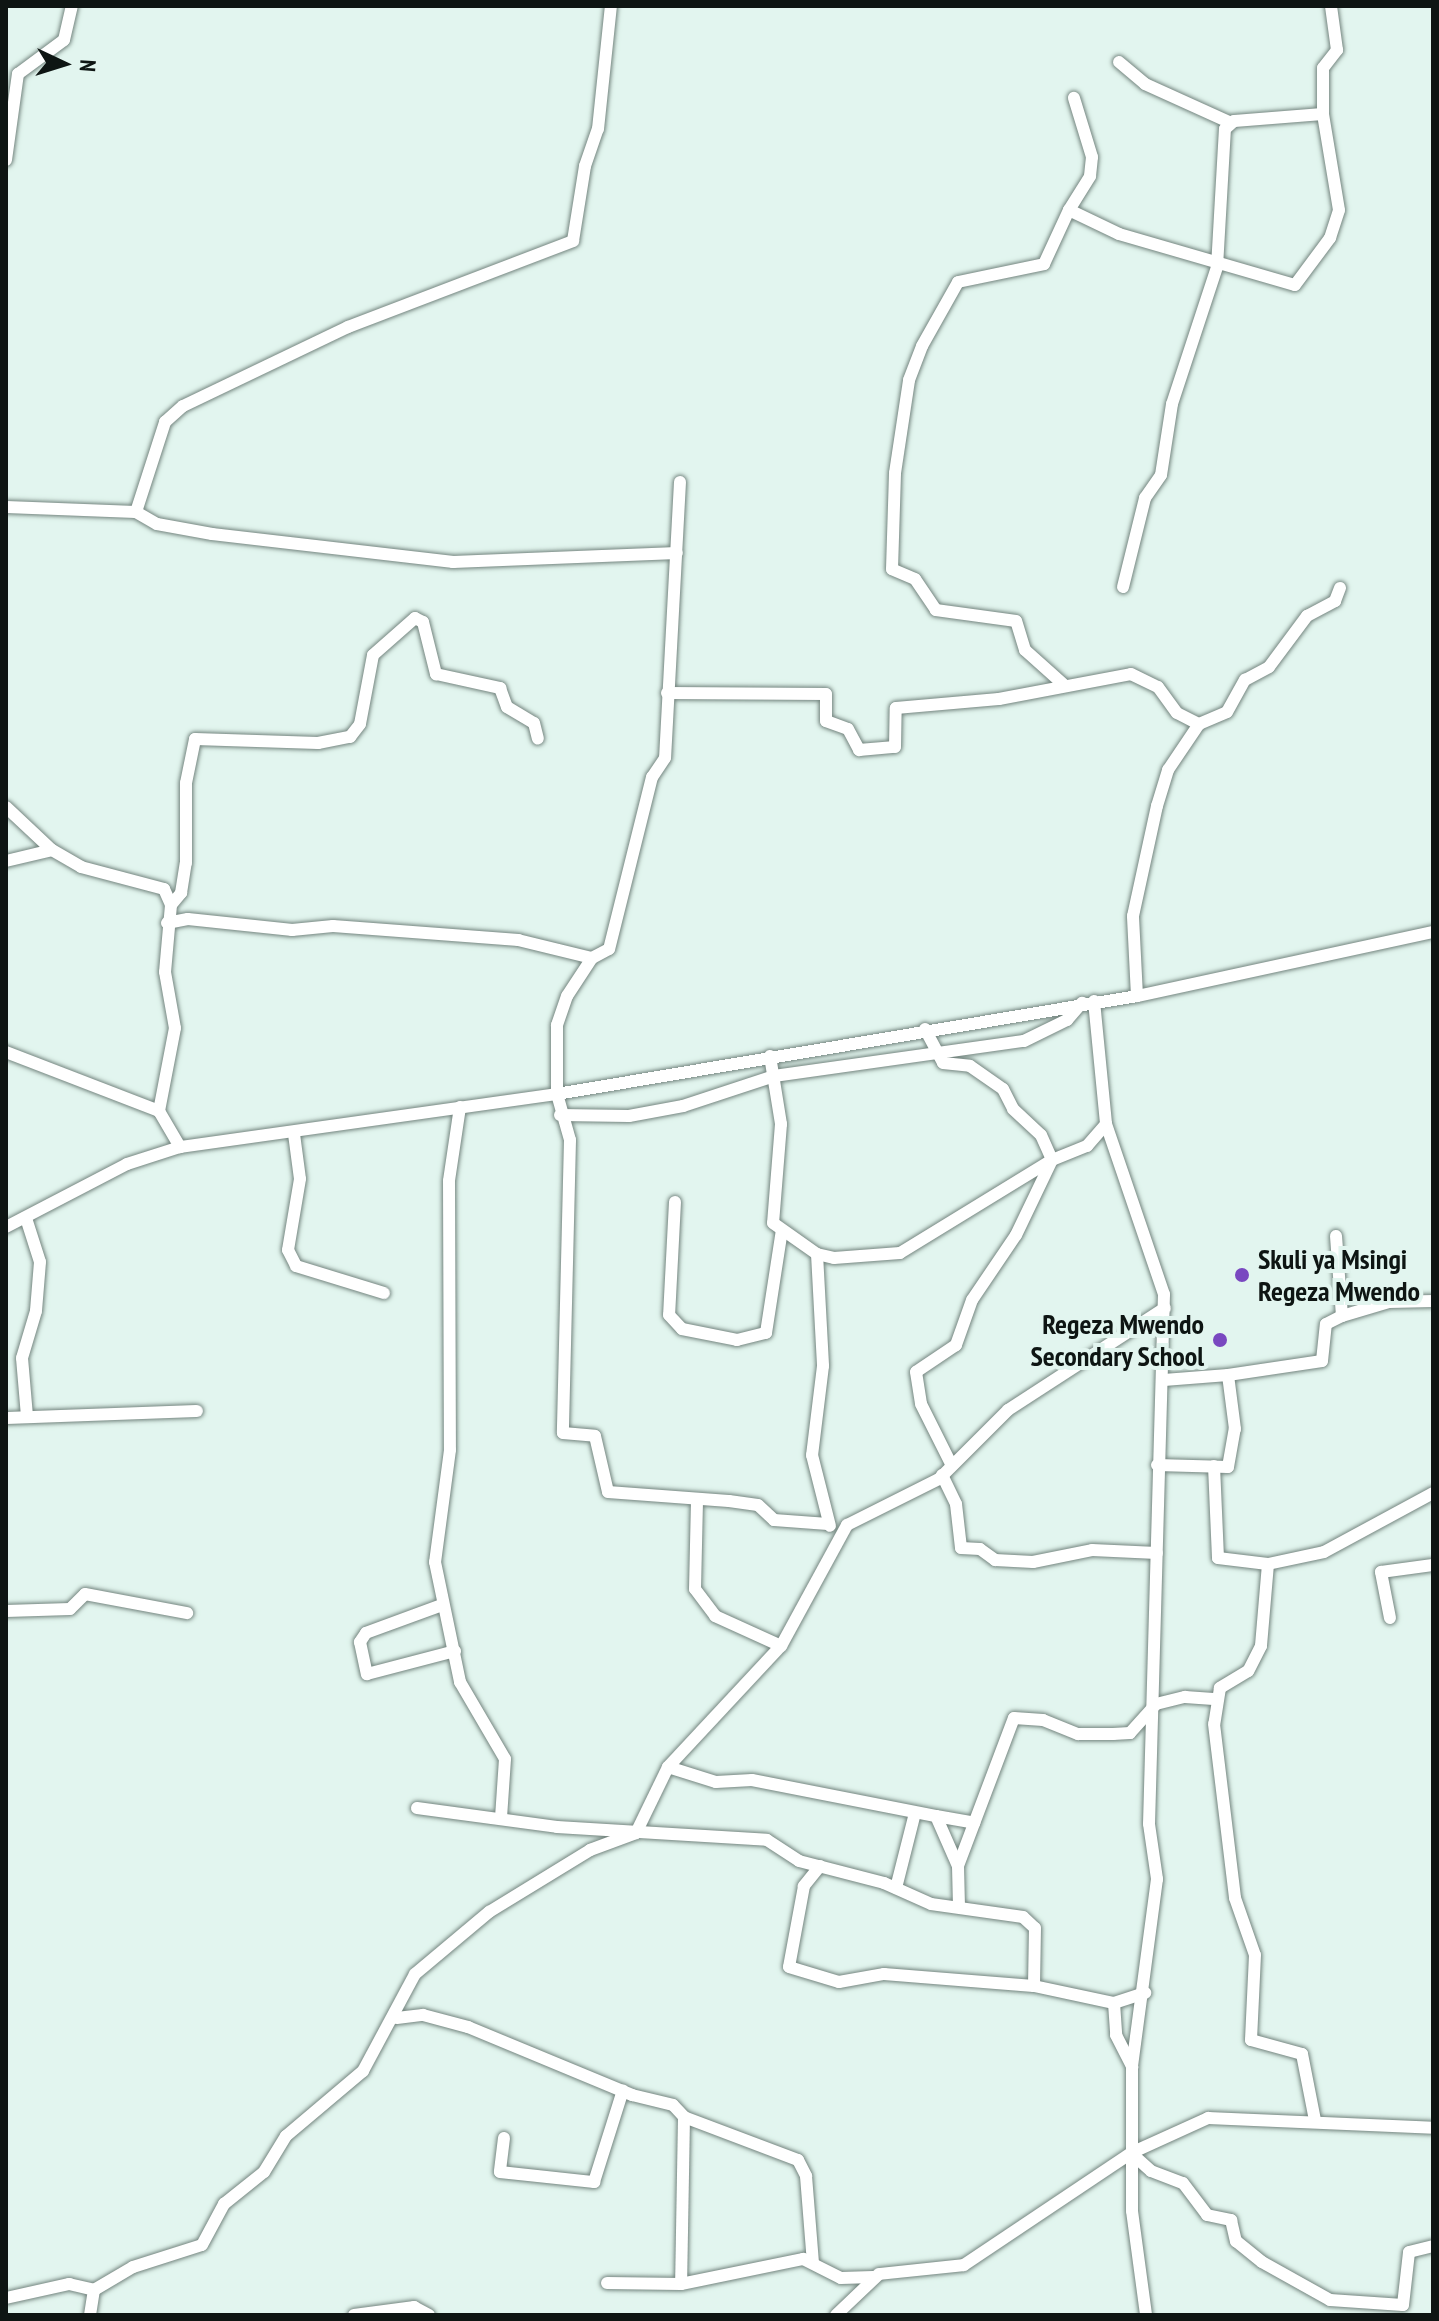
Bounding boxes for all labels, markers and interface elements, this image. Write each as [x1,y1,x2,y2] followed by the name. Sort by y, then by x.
[24,24,104,104] north arrow
[74,59,102,73] text: N
[1258,1242,1420,1308] place label: Skuli ya Msingi Regeza Mwendo
[1233,1266,1251,1284] marker: Skuli ya Msingi Regeza Mwendo
[1030,1307,1204,1373] place label: Regeza Mwendo Secondary School
[1211,1331,1229,1349] marker: Regeza Mwendo Secondary School

